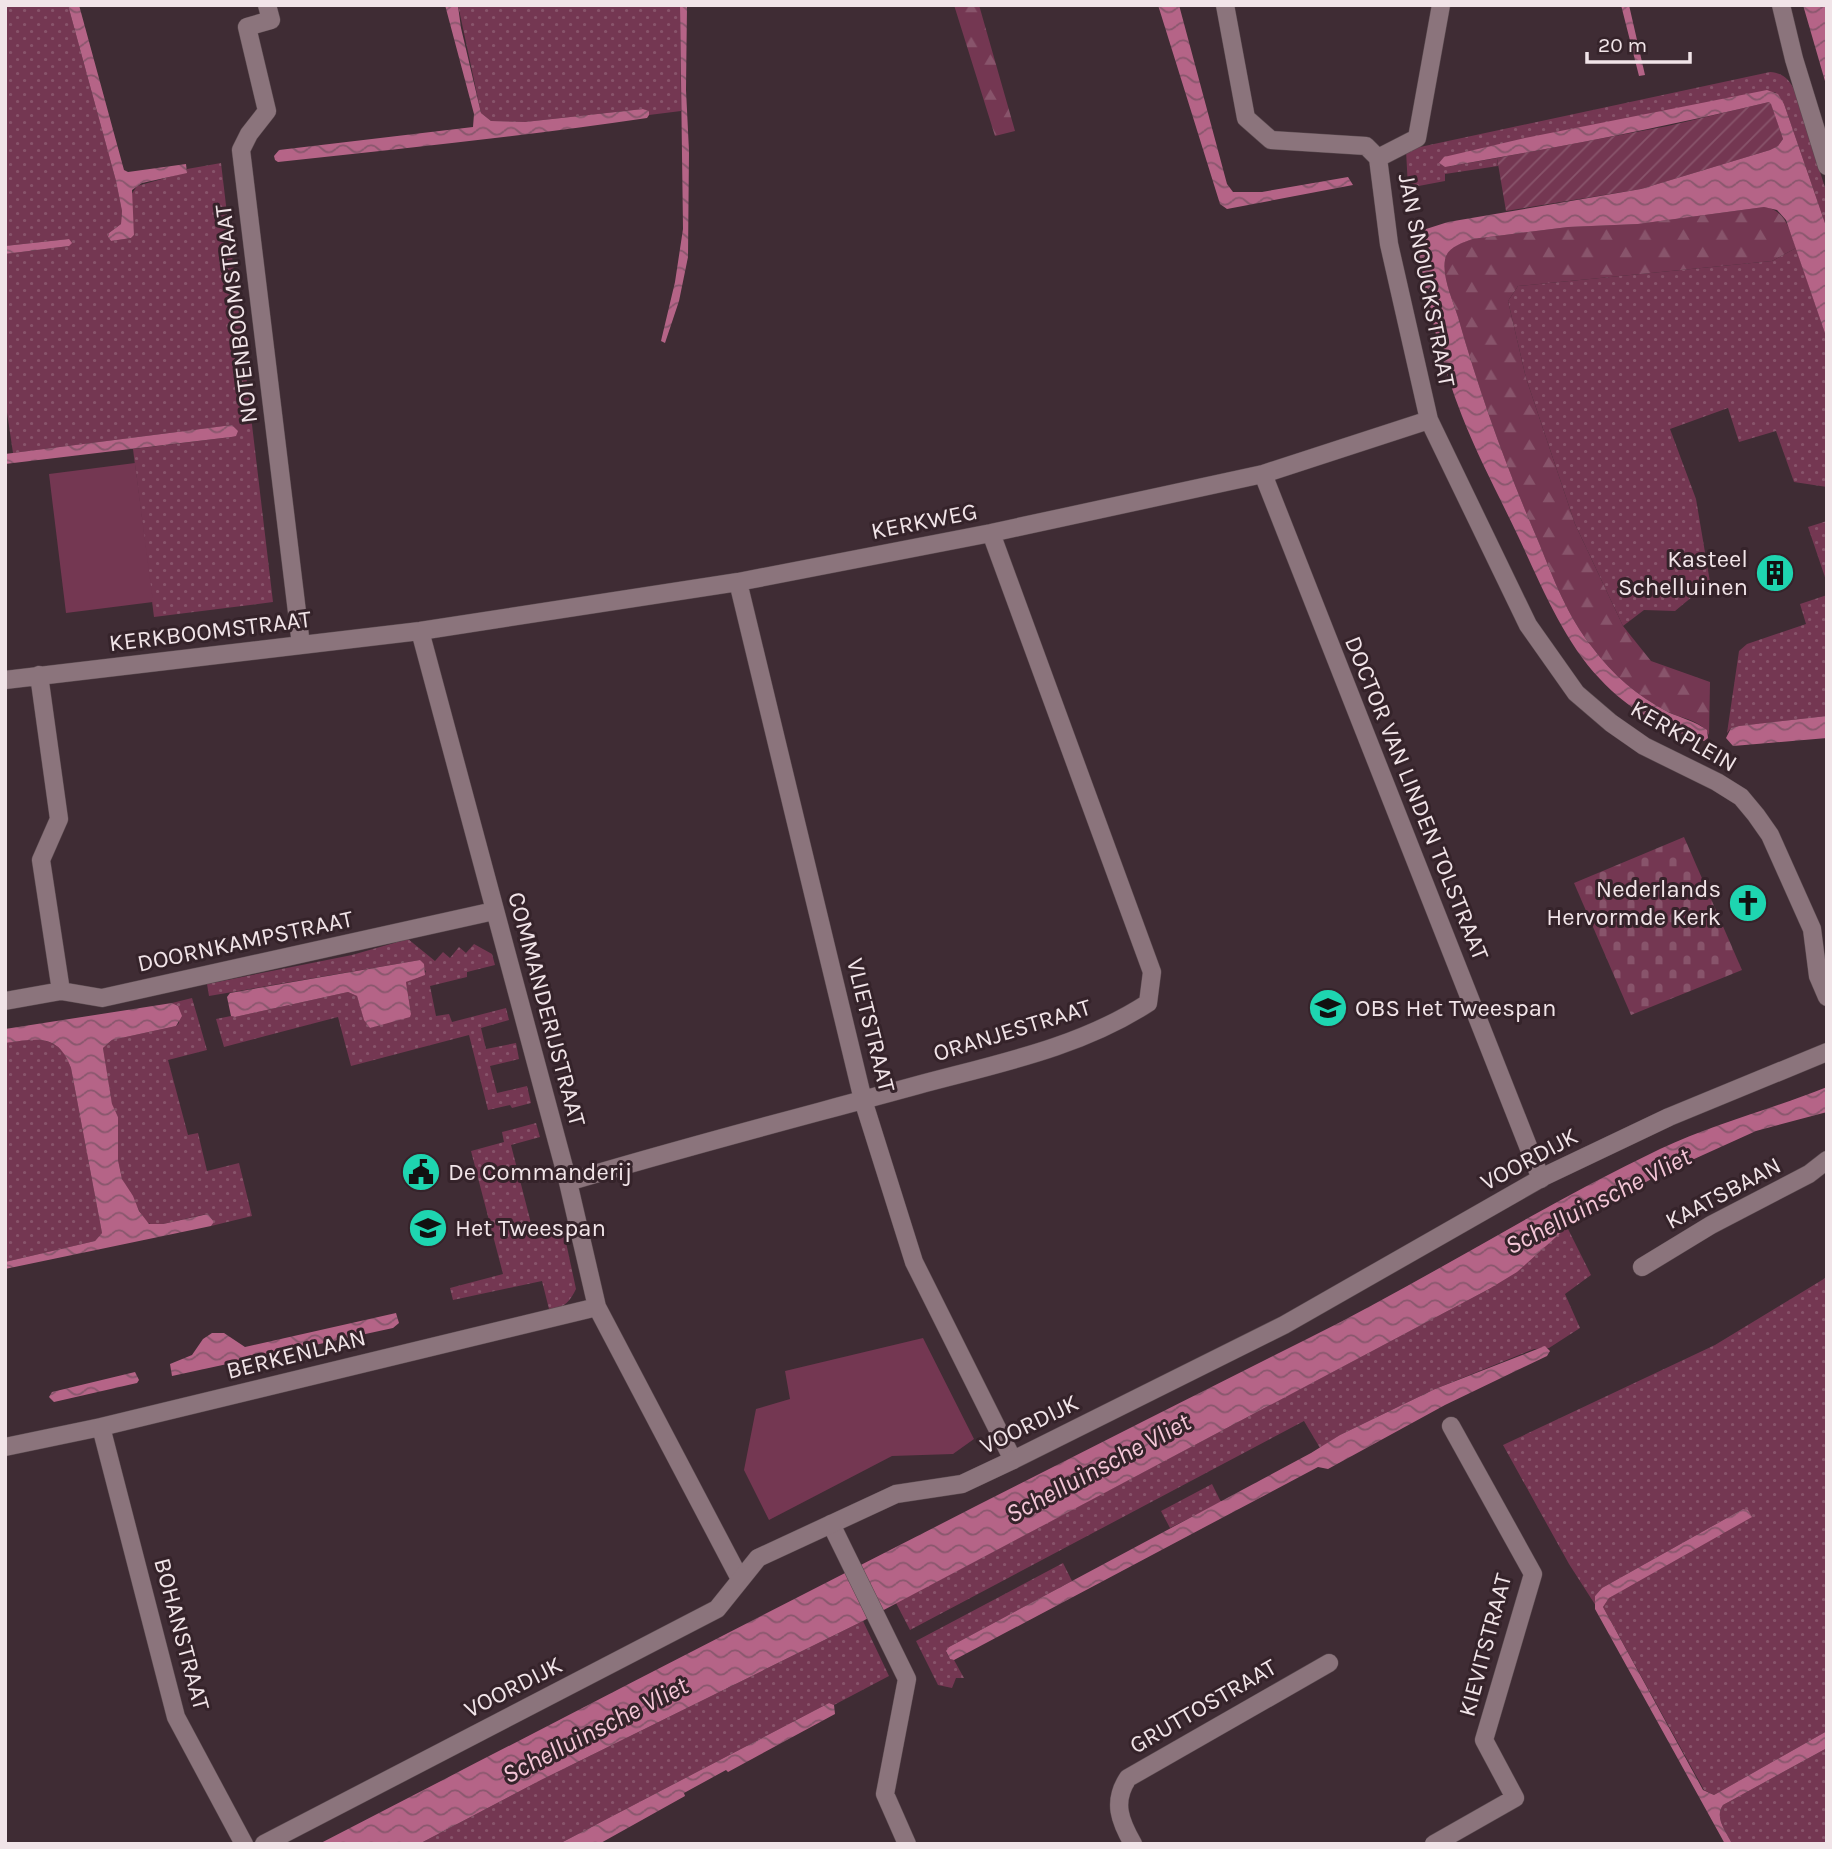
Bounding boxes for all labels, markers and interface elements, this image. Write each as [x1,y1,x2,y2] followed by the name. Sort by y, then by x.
[1587,21,1690,65] scale bar
[1598,33,1647,57] text: 20 m
[1393,171,1461,389] street label: JAN SNOUCKSTRAAT
[209,203,263,425] street label: NOTENBOOMSTRAAT
[868,497,980,545] street label: KERKWEG
[1618,545,1748,601] place label: Kasteel Schelluinen
[1754,552,1796,594] building icon: Kasteel Schelluinen
[107,605,313,657] street label: KERKBOOMSTRAAT
[1339,632,1495,964] street label: DOCTOR VAN LINDEN TOLSTRAAT
[1626,694,1742,778] street label: KERKPLEIN
[1546,875,1721,931] place label: Nederlands Hervormde Kerk
[1727,882,1769,924] church icon: Nederlands Hervormde Kerk
[502,889,592,1129] street label: COMMANDERIJSTRAAT
[135,904,355,978] street label: DOORNKAMPSTRAAT
[841,955,901,1095] street label: VLIETSTRAAT
[1307,987,1349,1029] school or university icon: OBS Het Tweespan
[930,993,1094,1067] street label: ORANJESTRAAT
[1355,994,1557,1022] place label: OBS Het Tweespan
[1476,1122,1583,1196] street label: VOORDIJK
[1500,1140,1697,1261] water label: Schelluinsche Vliet
[400,1151,442,1193] public building icon: De Commanderij
[1661,1151,1785,1235] street label: KAATSBAAN
[448,1158,632,1186] place label: De Commanderij
[407,1207,449,1249] school or university icon: Het Tweespan
[455,1214,606,1242] place label: Het Tweespan
[223,1323,369,1385] street label: BERKENLAAN
[975,1388,1083,1460] street label: VOORDIJK
[1000,1406,1197,1530] water label: Schelluinsche Vliet
[148,1555,216,1713] street label: BOHANSTRAAT
[1452,1570,1518,1720] street label: KIEVITSTRAAT
[459,1650,567,1723] street label: VOORDIJK
[1124,1653,1282,1759] street label: GRUTTOSTRAAT
[497,1669,694,1790] water label: Schelluinsche Vliet

